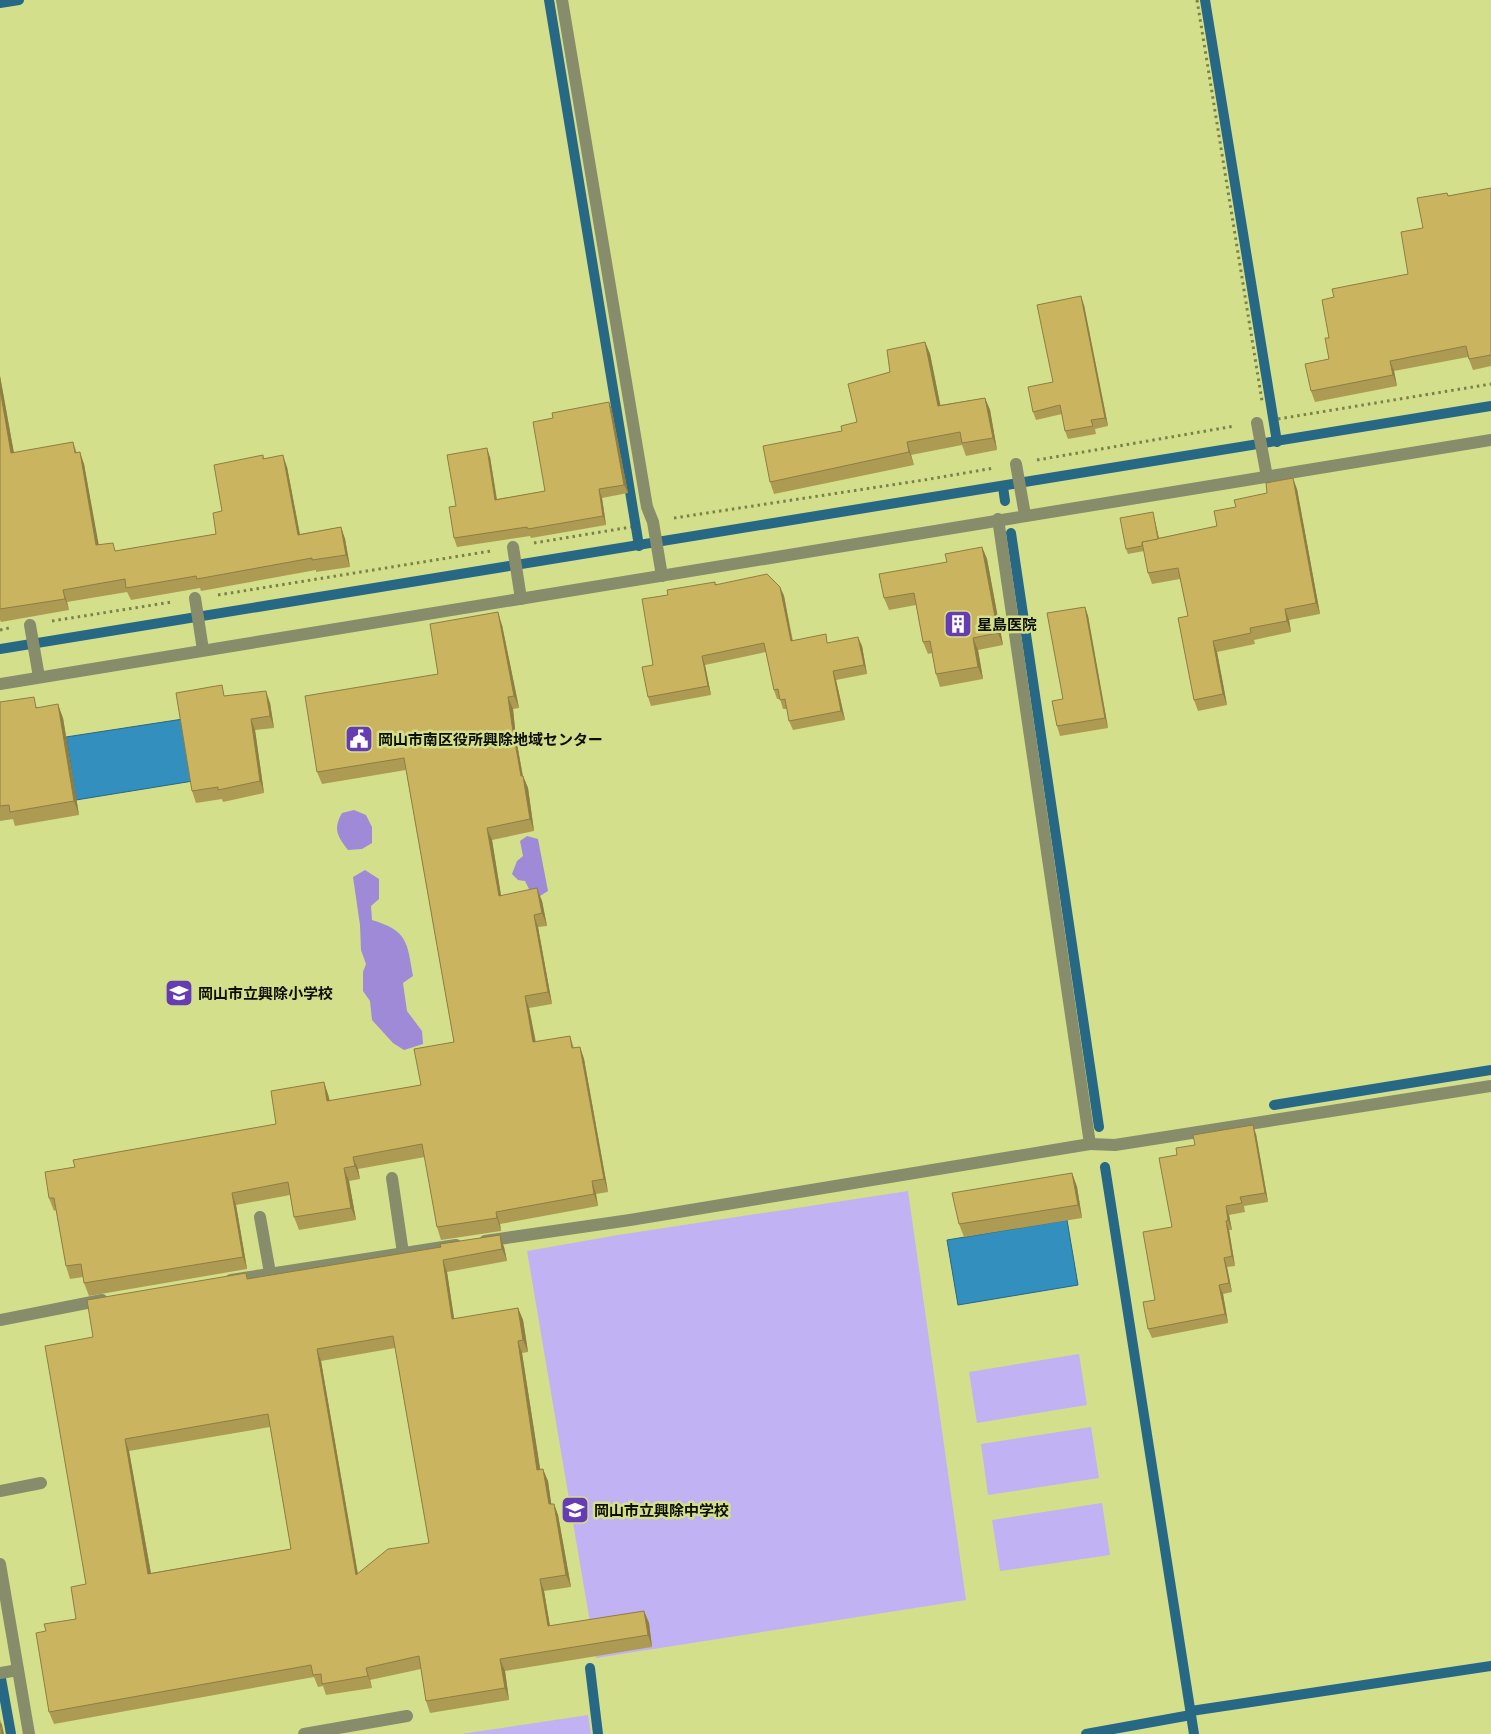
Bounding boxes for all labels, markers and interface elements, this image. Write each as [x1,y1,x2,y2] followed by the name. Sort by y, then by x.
[943,609,973,639] building icon: 星島医院
[977,616,1037,633] place label: 星島医院
[344,724,374,754] public building icon: 岡山市南区役所興除地域センター
[378,731,603,748] place label: 岡山市南区役所興除地域センター
[164,978,194,1008] school or university icon: 岡山市立興除小学校
[198,985,333,1002] place label: 岡山市立興除小学校
[560,1495,590,1525] school or university icon: 岡山市立興除中学校
[594,1502,729,1519] place label: 岡山市立興除中学校

